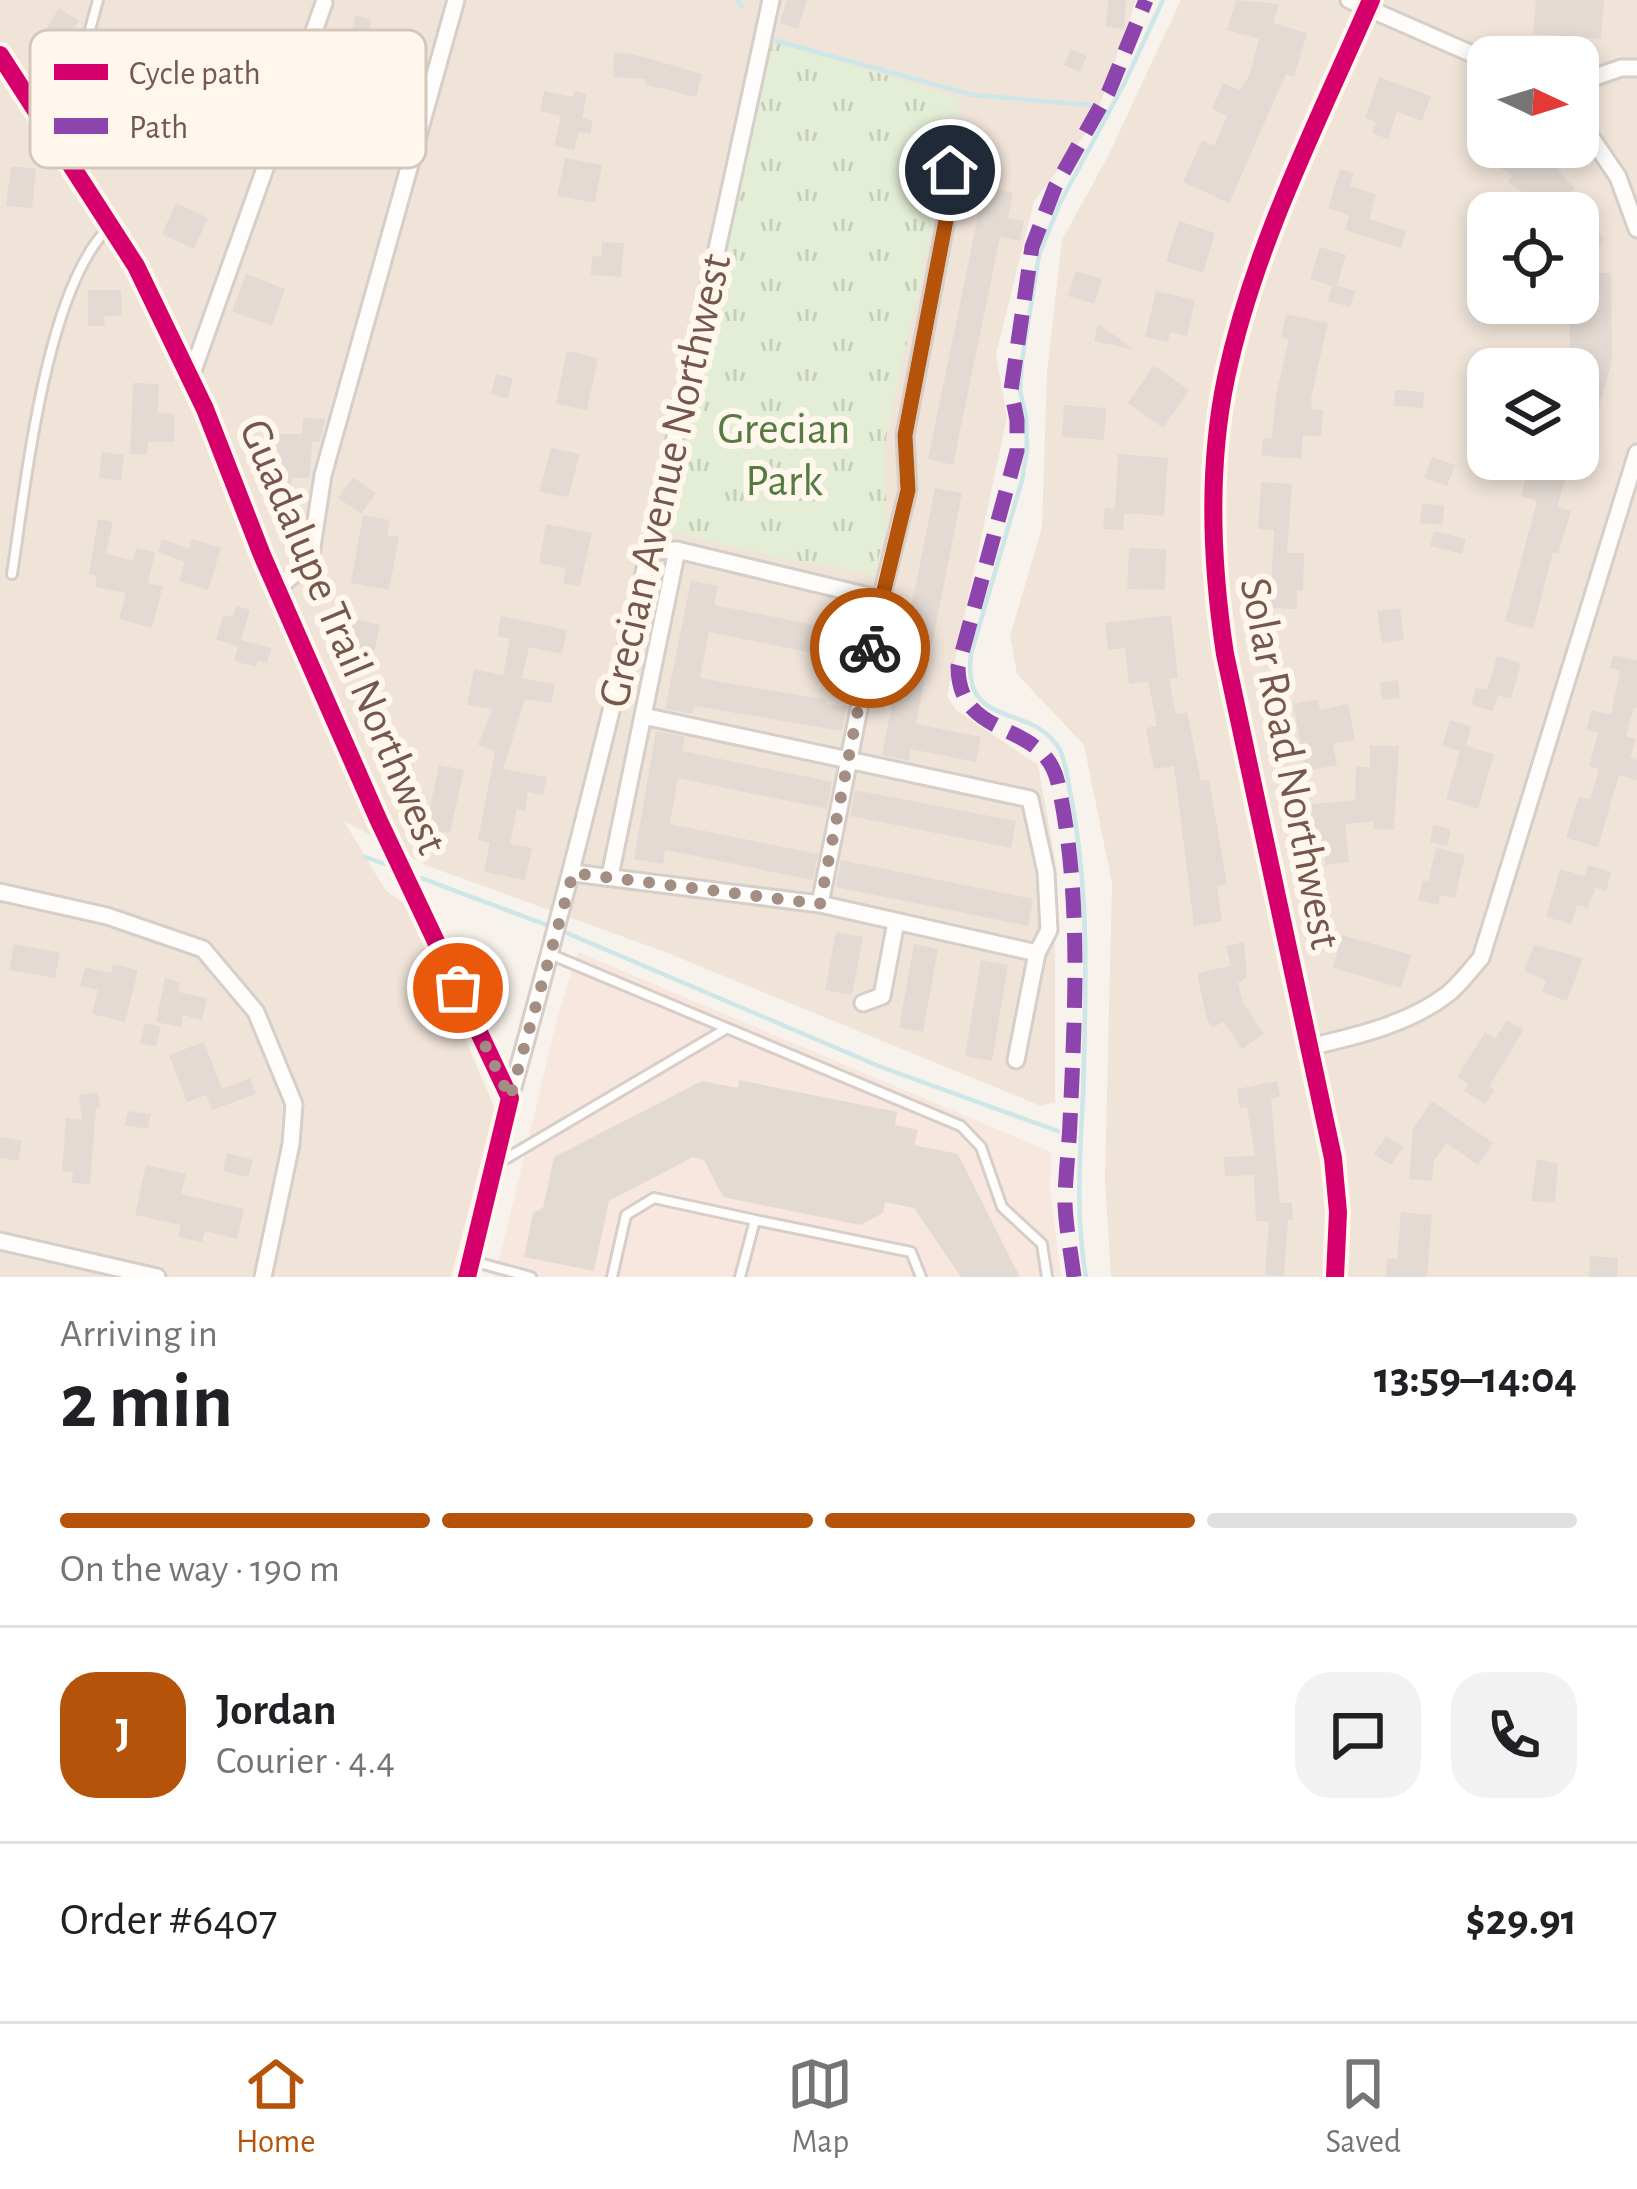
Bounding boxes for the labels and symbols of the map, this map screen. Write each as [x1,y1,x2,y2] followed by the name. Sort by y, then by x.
[30,30,426,168] legend
[1467,36,1599,168] north arrow
[129,58,261,91] text: Cycle path
[129,112,188,145] text: Path
[899,119,1001,221] pin
[591,250,739,711] street label: Grecian Avenue Northwest
[717,407,851,504] park label: Grecian Park
[231,413,455,861] street label: Guadalupe Trail Northwest
[1231,574,1348,953] street label: Solar Road Northwest
[810,588,930,708] courier
[407,937,509,1039] pin

